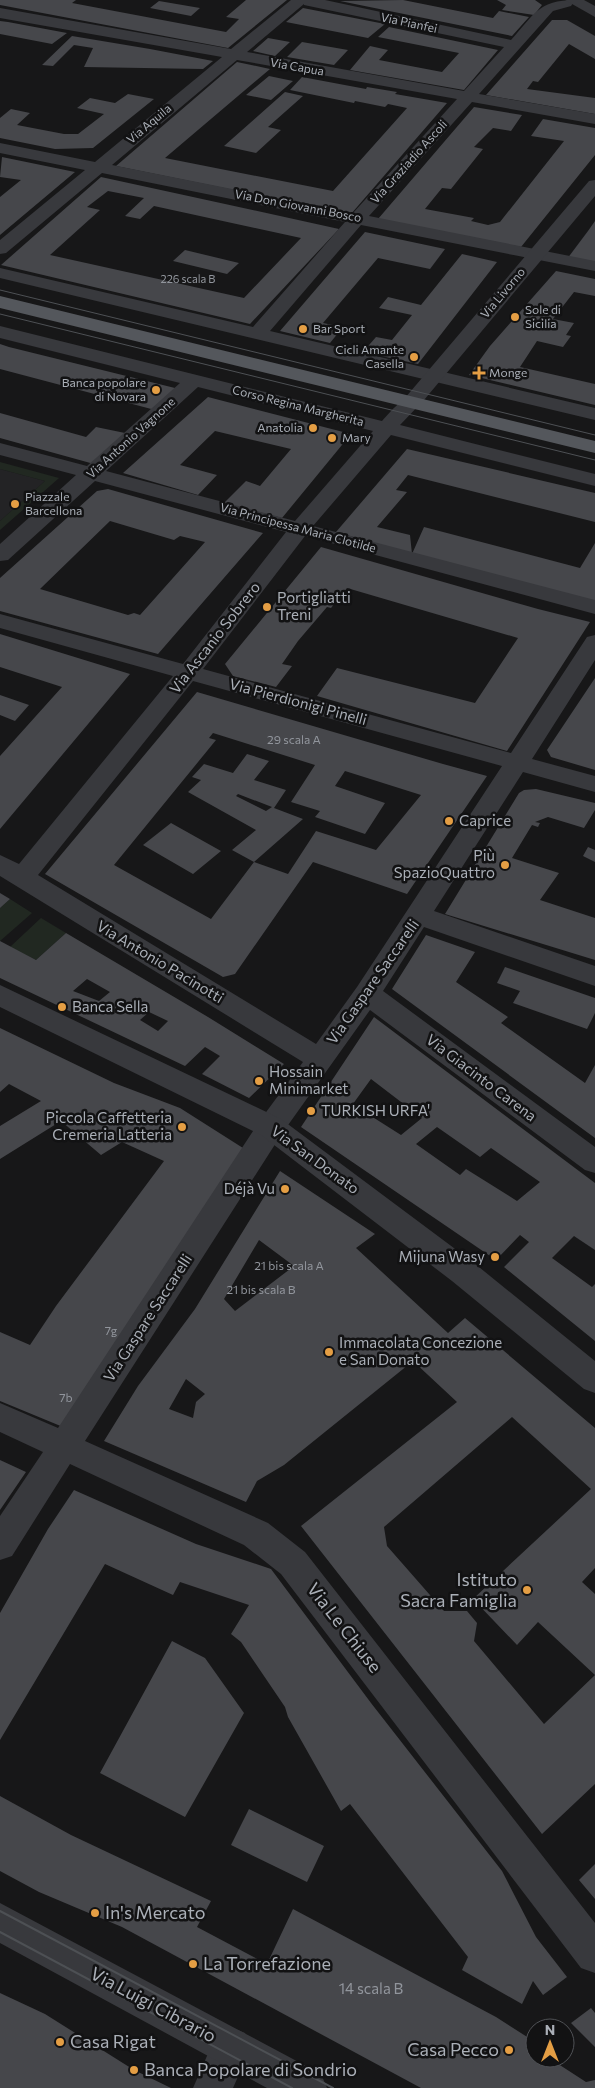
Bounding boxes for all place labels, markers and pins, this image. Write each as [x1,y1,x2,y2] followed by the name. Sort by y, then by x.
[525,302,561,330] place label: Sole di Sicilia
[509,311,521,323] marker: Sole di Sicilia
[313,321,365,335] place label: Bar Sport
[297,323,309,335] marker: Bar Sport
[335,342,404,370] place label: Cicli Amante Casella
[408,351,420,363] marker: Cicli Amante Casella
[489,365,527,379] place label: Monge
[473,367,485,379] marker: Monge
[62,375,146,403] place label: Banca popolare di Novara
[150,384,162,396] marker: Banca popolare di Novara
[257,420,303,434] place label: Anatolia
[307,422,319,434] marker: Anatolia
[342,430,371,444] place label: Mary
[326,432,338,444] marker: Mary
[25,489,82,517] place label: Piazzale Barcellona
[9,498,21,510] marker: Piazzale Barcellona
[277,588,351,623] place label: Portigliatti Treni
[261,601,273,613] marker: Portigliatti Treni
[459,811,511,829] place label: Caprice
[443,815,455,827] marker: Caprice
[394,846,495,881] place label: Più SpazioQuattro
[499,859,511,871] marker: Più SpazioQuattro
[72,997,148,1015] place label: Banca Sella
[56,1001,68,1013] marker: Banca Sella
[269,1062,348,1097] place label: Hossain Minimarket
[253,1075,265,1087] marker: Hossain Minimarket
[321,1101,430,1119] place label: TURKISH URFA'
[305,1105,317,1117] marker: TURKISH URFA'
[46,1108,172,1143] place label: Piccola Caffetteria Cremeria Latteria
[176,1121,188,1133] marker: Piccola Caffetteria Cremeria Latteria
[224,1179,275,1197] place label: Déjà Vu
[279,1183,291,1195] marker: Déjà Vu
[398,1247,485,1265] place label: Mijuna Wasy
[489,1251,501,1263] marker: Mijuna Wasy
[339,1333,502,1368] place label: Immacolata Concezione e San Donato
[323,1346,335,1358] marker: Immacolata Concezione e San Donato
[400,1568,517,1611] place label: Istituto Sacra Famiglia
[521,1584,533,1596] marker: Istituto Sacra Famiglia
[105,1901,206,1923] place label: In's Mercato
[89,1907,101,1919] marker: In's Mercato
[203,1952,331,1974] place label: La Torrefazione
[187,1958,199,1970] marker: La Torrefazione
[70,2030,156,2052] place label: Casa Rigat
[54,2036,66,2048] marker: Casa Rigat
[407,2038,499,2060] place label: Casa Pecco
[503,2044,515,2056] marker: Casa Pecco
[144,2058,357,2080] place label: Banca Popolare di Sondrio
[128,2064,140,2076] marker: Banca Popolare di Sondrio

